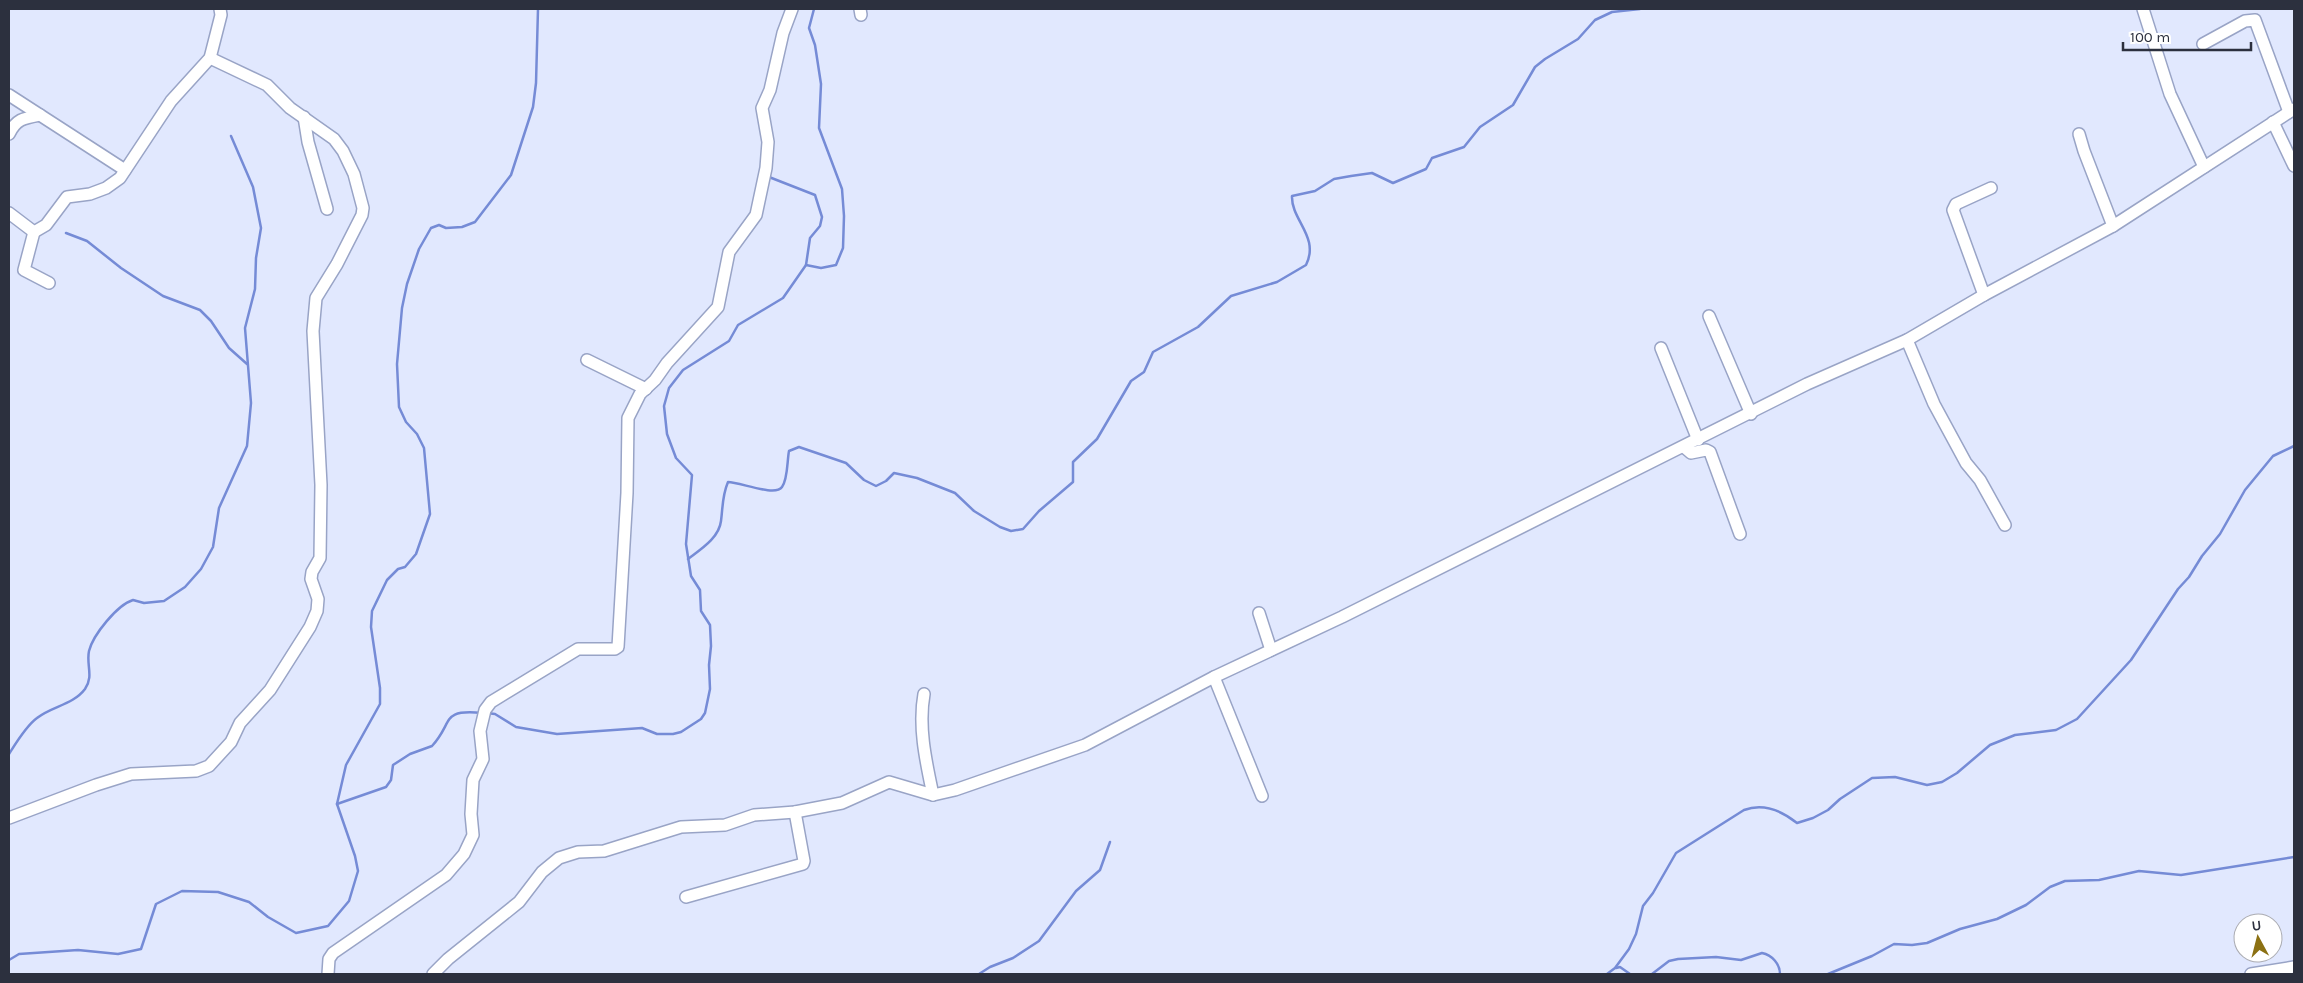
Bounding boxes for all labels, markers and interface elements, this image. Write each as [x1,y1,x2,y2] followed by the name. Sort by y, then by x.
[2123,20,2250,52] scale bar
[2130,28,2170,46] text: 100 m
[2233,913,2283,963] north arrow
[2251,917,2262,935] text: U

